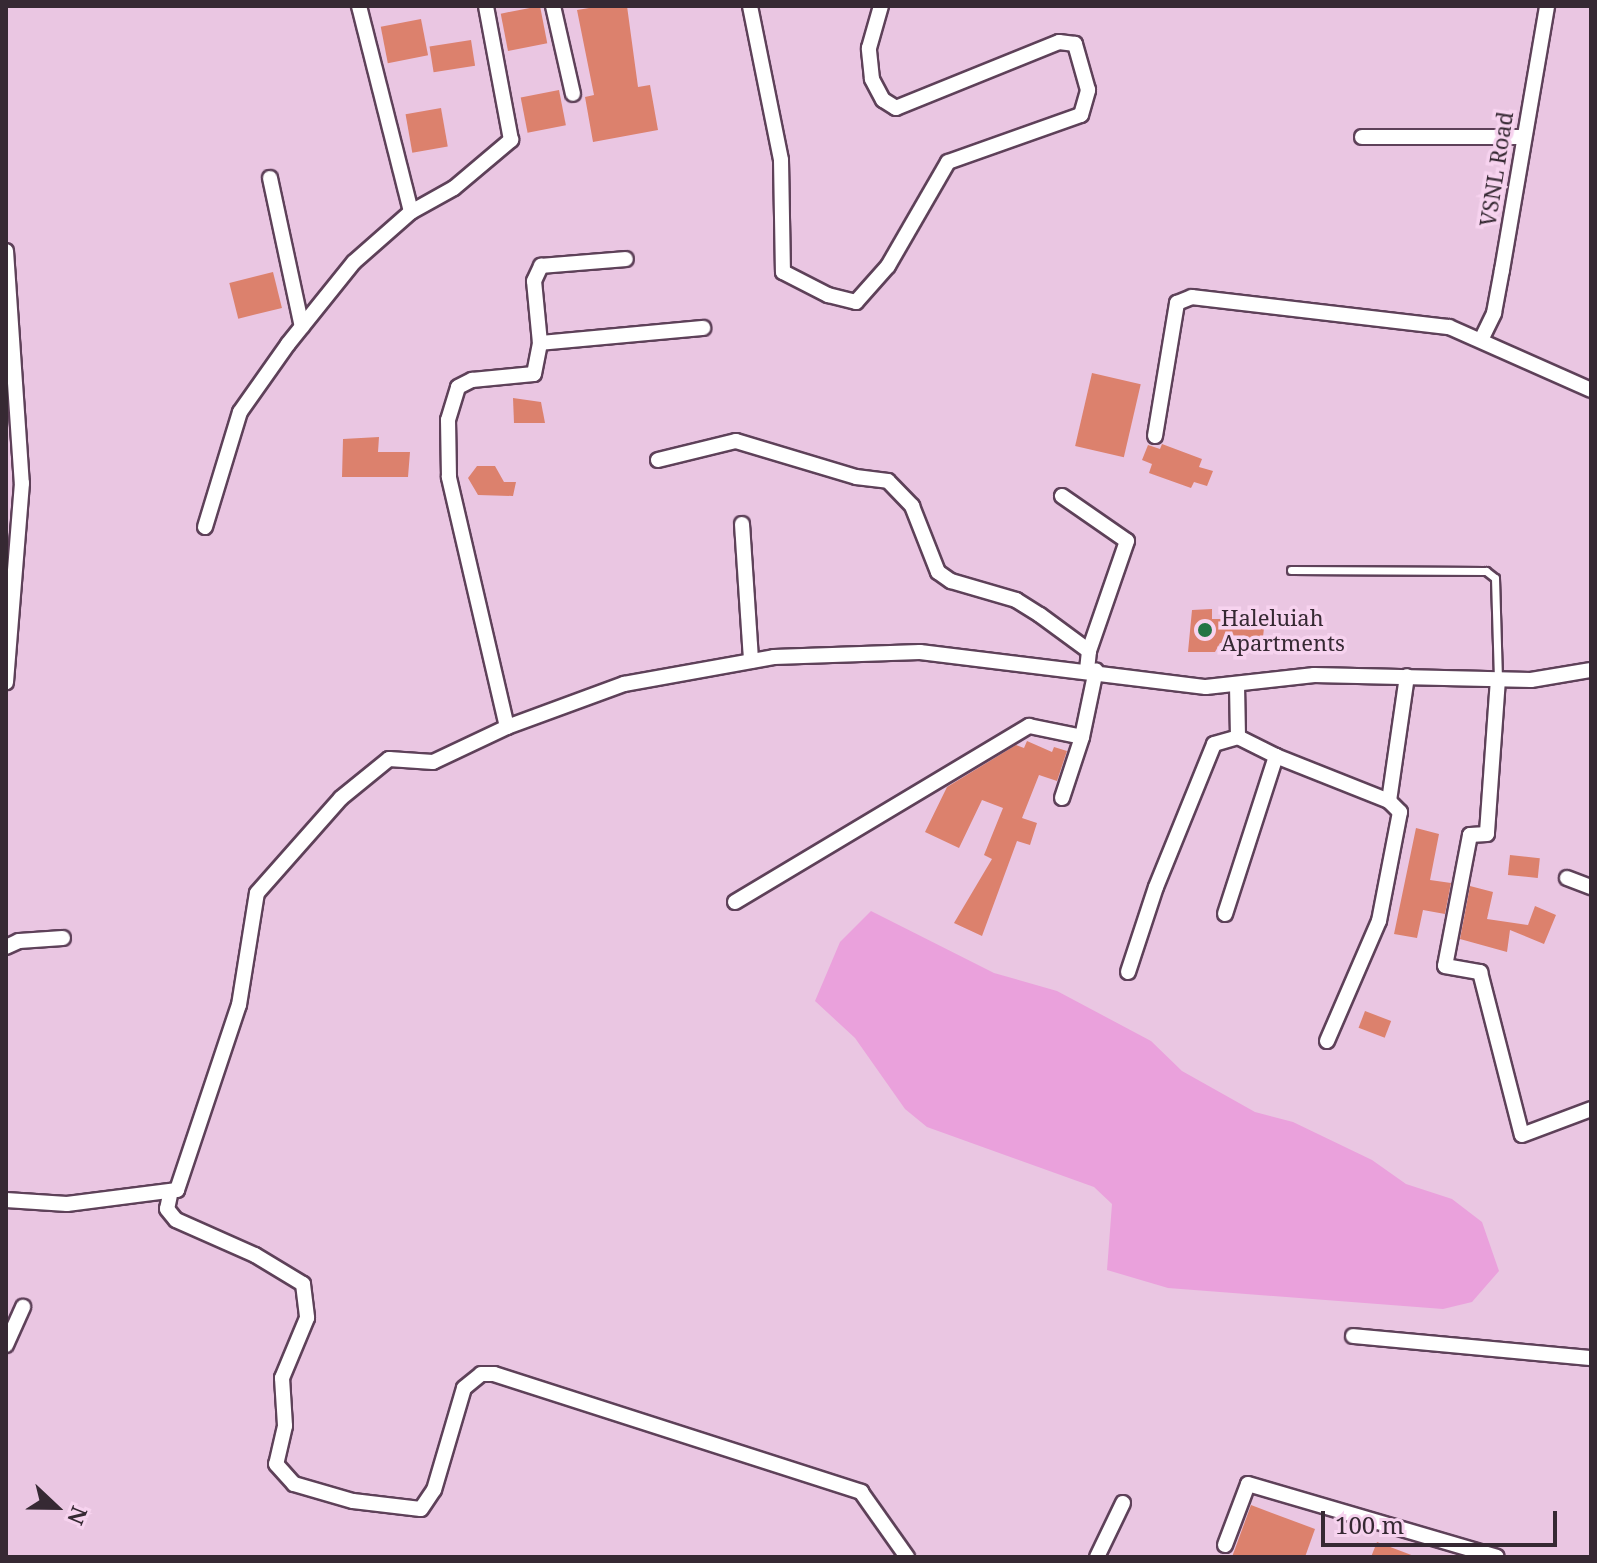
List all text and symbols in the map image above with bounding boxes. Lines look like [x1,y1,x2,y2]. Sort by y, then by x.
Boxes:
street label: VSNL Road [1474,110,1518,228]
place label: Haleluiah Apartments [1221,604,1345,656]
marker: Haleluiah Apartments [1196,621,1214,639]
north arrow [16,1467,96,1547]
scale bar [1325,1495,1561,1545]
text: N [61,1502,95,1530]
text: 100 m [1335,1508,1404,1541]

